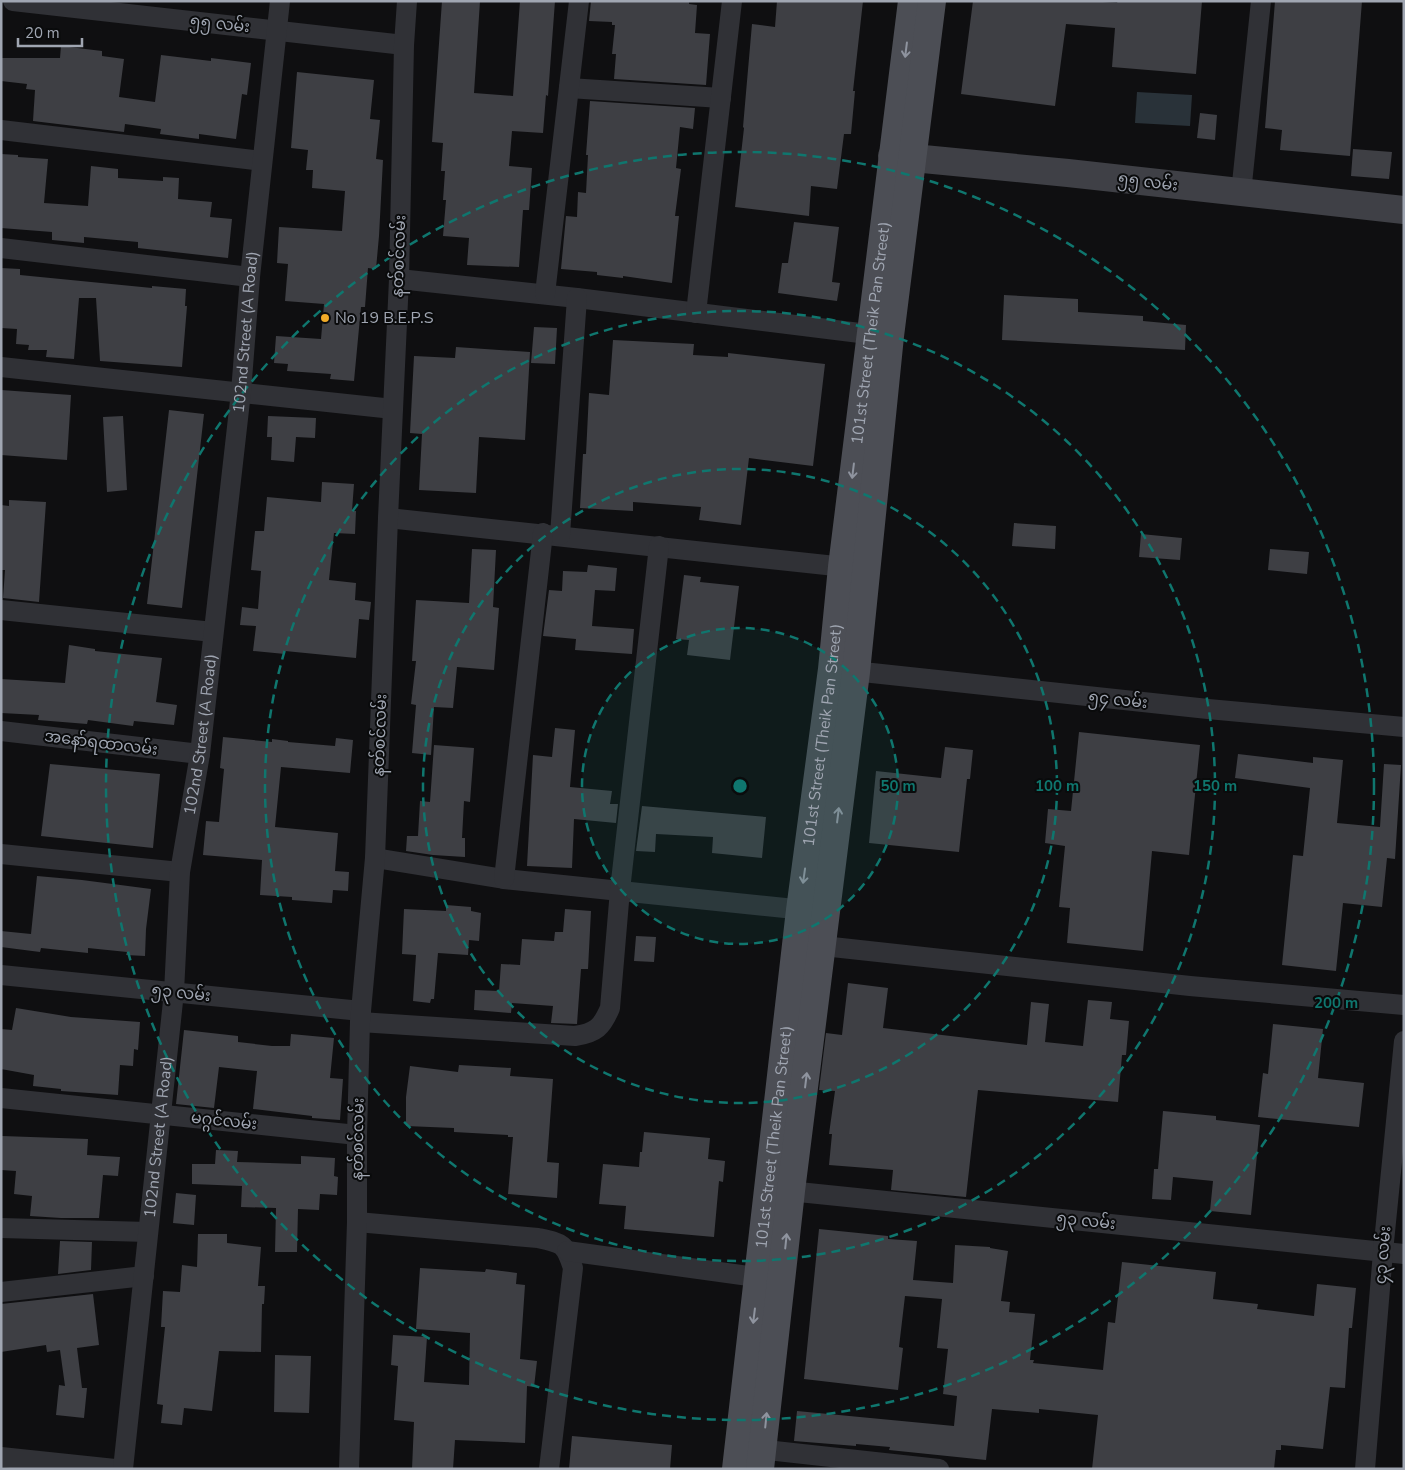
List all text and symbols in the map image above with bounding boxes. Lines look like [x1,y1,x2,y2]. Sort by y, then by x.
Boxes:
street label: ၅၅ လမ်း [189,9,251,40]
scale bar [18,15,81,47]
text: 20 m [25,23,60,43]
one-way arrow [900,41,910,57]
street label: ၅၅ လမ်း [1117,166,1179,199]
street label: နတ်စင်လမ်း [386,214,413,298]
street label: 101st Street (Theik Pan Street) [846,220,896,446]
street label: 102nd Street (A Road) [228,250,264,414]
place label: No 19 B.E.P.S [335,307,434,329]
marker: No 19 B.E.P.S [319,312,331,324]
one-way arrow [848,463,858,479]
street label: 101st Street (Theik Pan Street) [798,623,847,848]
street label: 102nd Street (A Road) [179,653,222,817]
street label: ၅၄ လမ်း [1087,685,1149,716]
street label: နတ်စင်လမ်း [367,693,394,777]
street label: အနော်ရထာလမ်း [43,724,159,763]
text: 50 m [880,776,916,796]
text: 100 m [1035,776,1079,796]
text: 150 m [1193,776,1237,796]
centre of rings [731,777,749,795]
one-way arrow [833,807,843,823]
one-way arrow [799,868,809,884]
street label: ၅၃ လမ်း [150,978,212,1009]
text: 200 m [1314,993,1358,1013]
street label: 101st Street (Theik Pan Street) [750,1024,798,1250]
street label: 102nd Street (A Road) [139,1055,178,1219]
one-way arrow [801,1072,811,1088]
street label: နတ်စင်လမ်း [345,1097,372,1181]
street label: မဂ္ဂင်လမ်း [190,1106,258,1138]
street label: ၅၃ လမ်း [1055,1206,1117,1237]
street label: ၄၃ လမ်း [1369,1225,1398,1285]
one-way arrow [781,1234,791,1250]
one-way arrow [749,1307,759,1323]
one-way arrow [761,1413,771,1429]

